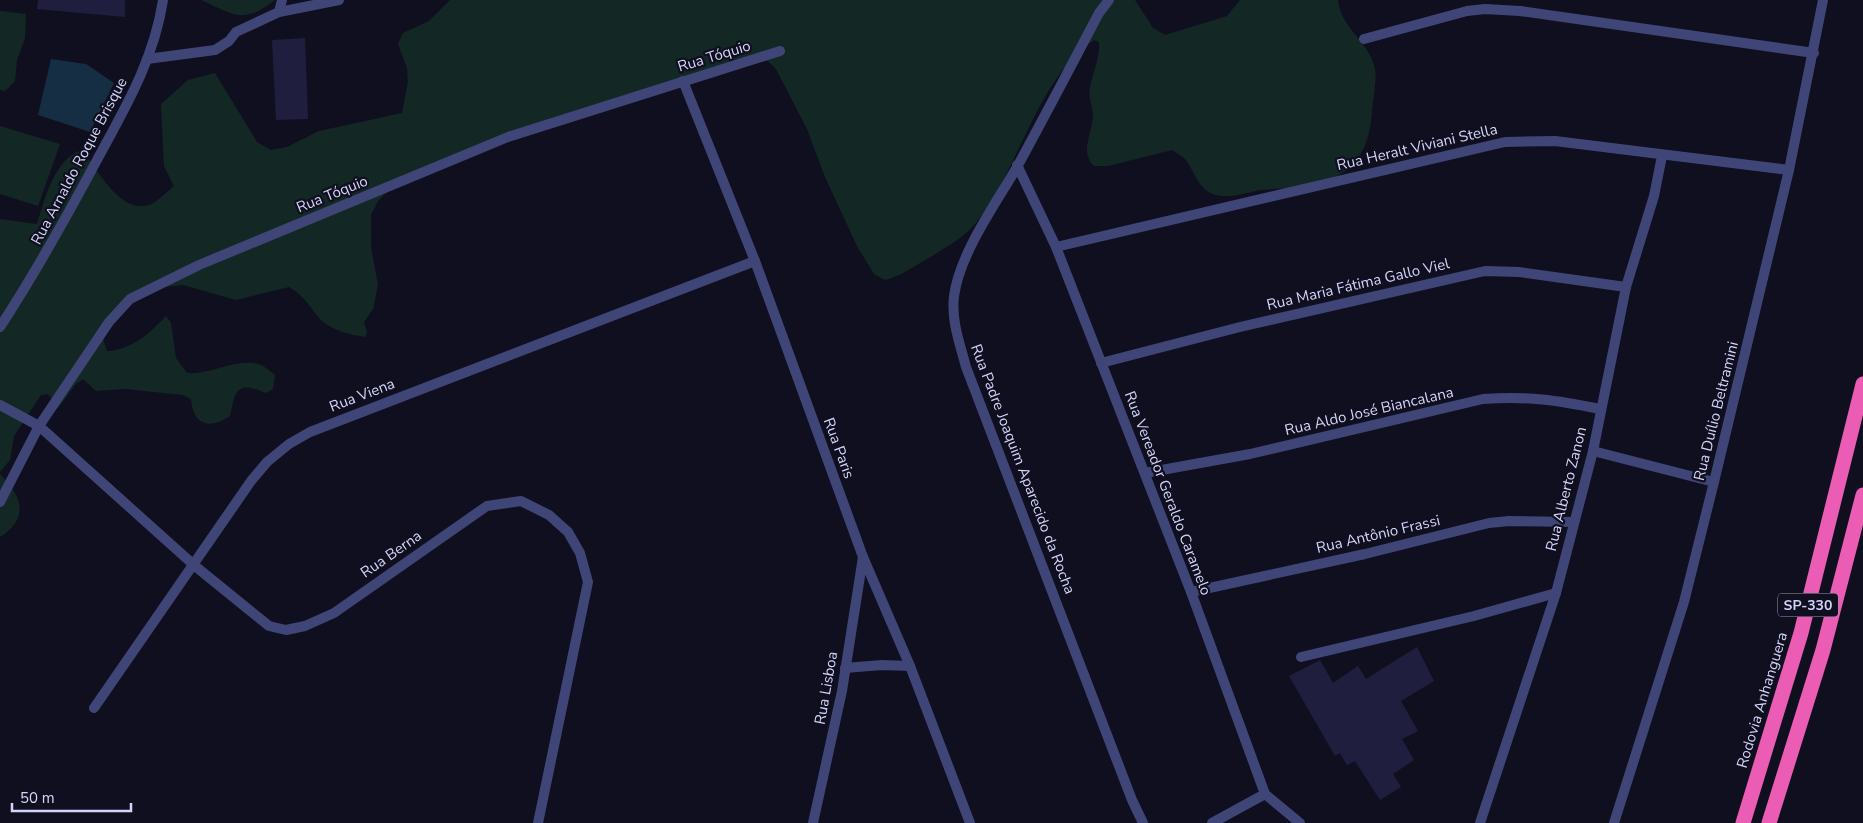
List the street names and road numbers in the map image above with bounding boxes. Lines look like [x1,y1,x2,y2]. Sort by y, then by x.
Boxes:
street label: Rua Tóquio [675,35,753,77]
street label: Rua Arnaldo Roque Brisque [26,74,132,248]
street label: Rua Heralt Viviani Stella [1335,119,1499,175]
street label: Rua Tóquio [293,171,371,217]
street label: Rua Maria Fátima Gallo Viel [1265,253,1452,315]
street label: Rua Duílio Beltramini [1689,339,1743,483]
street label: Rua Padre Joaquim Aparecido da Rocha [966,341,1080,597]
street label: Rua Viena [326,373,398,417]
street label: Rua Aldo José Biancalana [1283,382,1455,440]
street label: Rua Vereador Geraldo Caramelo [1120,388,1216,598]
street label: Rua Paris [819,415,859,481]
street label: Rua Alberto Zanon [1541,425,1591,553]
street label: Rua Antônio Frassi [1314,510,1442,558]
street label: Rua Berna [357,526,425,582]
road number: SP-330 [1778,594,1838,616]
street label: Rodovia Anhanguera [1732,630,1792,770]
street label: Rua Lisboa [810,650,842,726]

